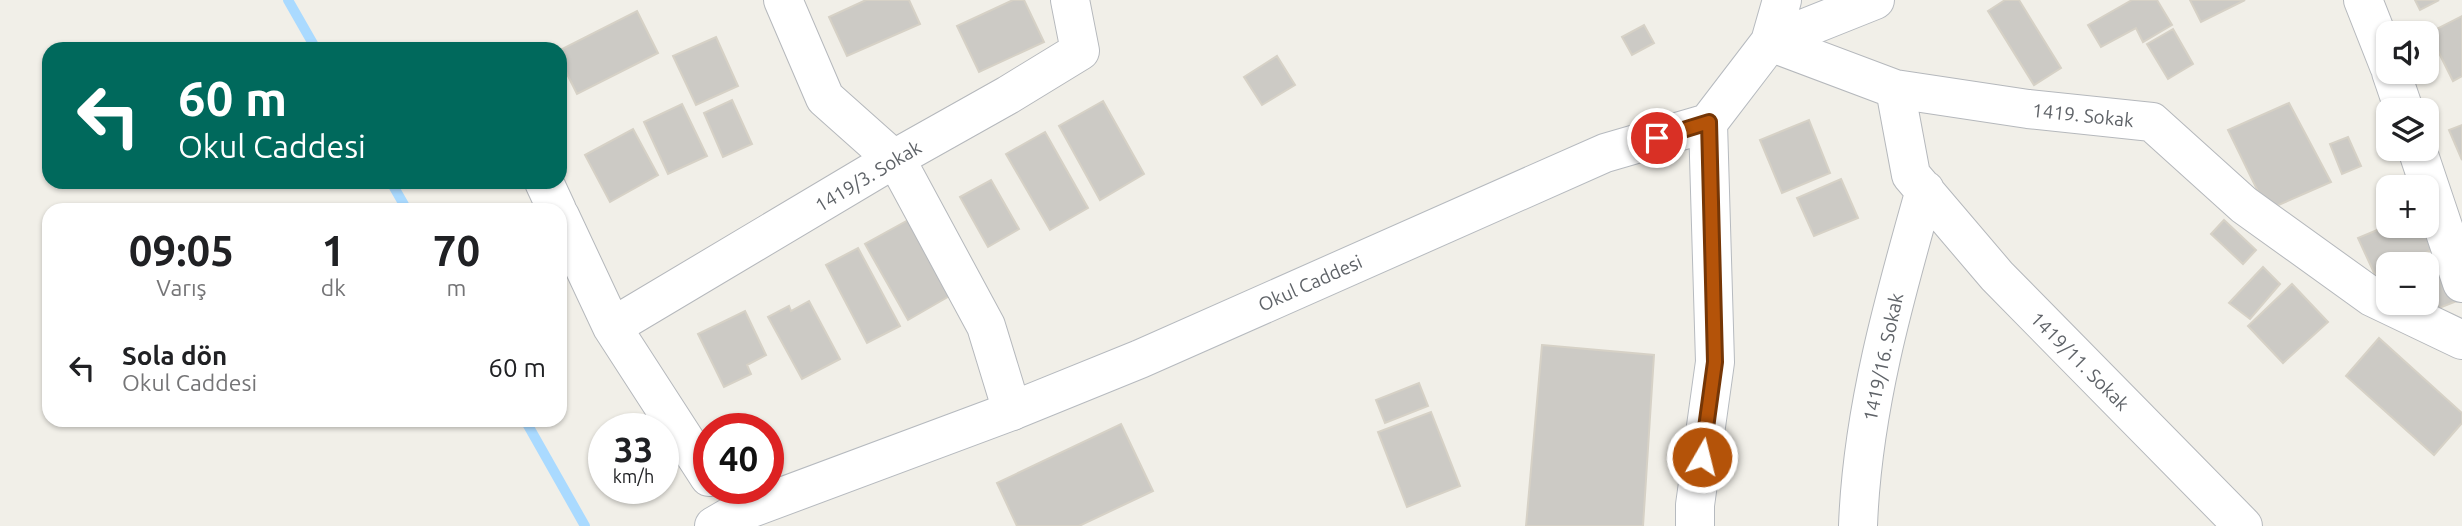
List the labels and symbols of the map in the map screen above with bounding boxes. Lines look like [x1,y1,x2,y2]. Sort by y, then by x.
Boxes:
street label: 1419. Sokak [2031,99,2135,131]
pin [1627,108,1687,168]
street label: 1419/3. Sokak [811,136,925,216]
street label: Okul Caddesi [1255,250,1365,316]
street label: 1419/16. Sokak [1859,291,1907,423]
street label: 1419/11. Sokak [2026,307,2134,415]
speed limit sign: 40 [693,413,784,504]
position arrow [1665,420,1739,494]

